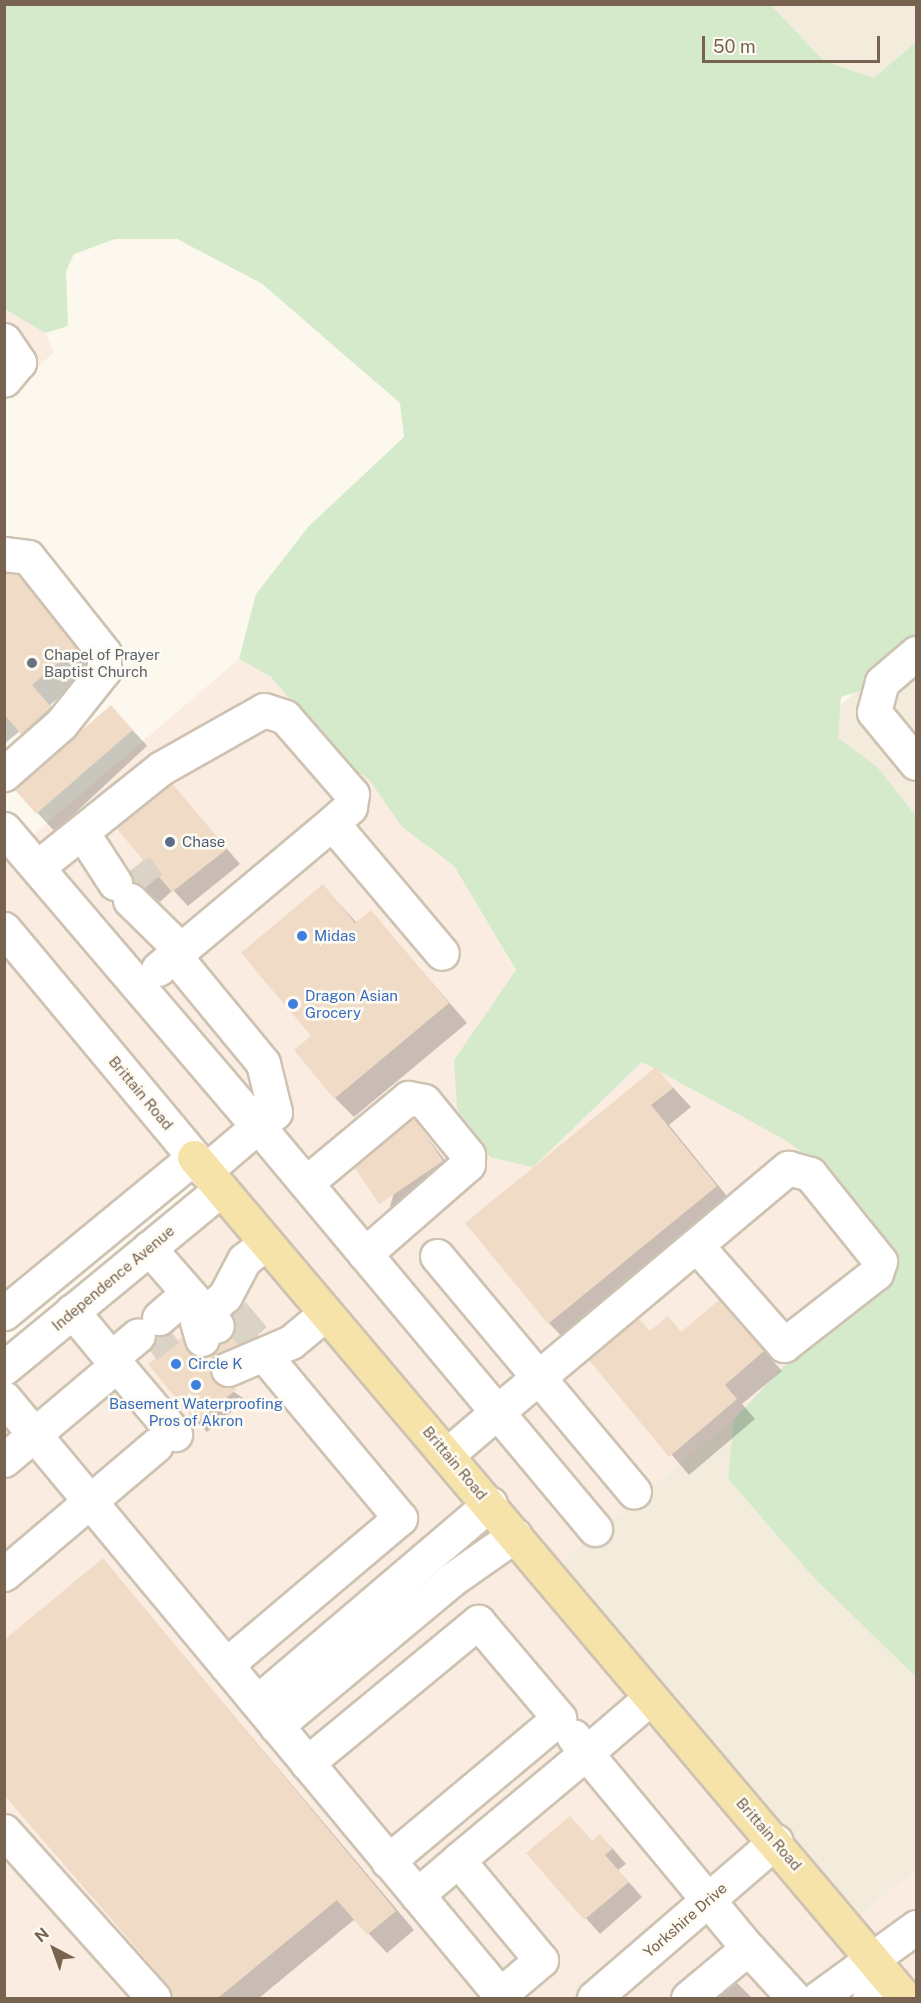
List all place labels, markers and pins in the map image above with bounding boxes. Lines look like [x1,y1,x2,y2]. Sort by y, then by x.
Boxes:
place label: Chapel of Prayer Baptist Church [44,645,160,680]
marker: Chapel of Prayer Baptist Church [25,656,39,670]
place label: Chase [182,833,225,851]
marker: Chase [163,835,177,849]
place label: Midas [314,927,356,945]
marker: Midas [295,929,309,943]
place label: Dragon Asian Grocery [305,986,398,1021]
marker: Dragon Asian Grocery [286,997,300,1011]
place label: Circle K [188,1355,242,1373]
marker: Circle K [169,1357,183,1371]
marker: Basement Waterproofing Pros of Akron [189,1378,203,1392]
place label: Basement Waterproofing Pros of Akron [109,1394,283,1429]

